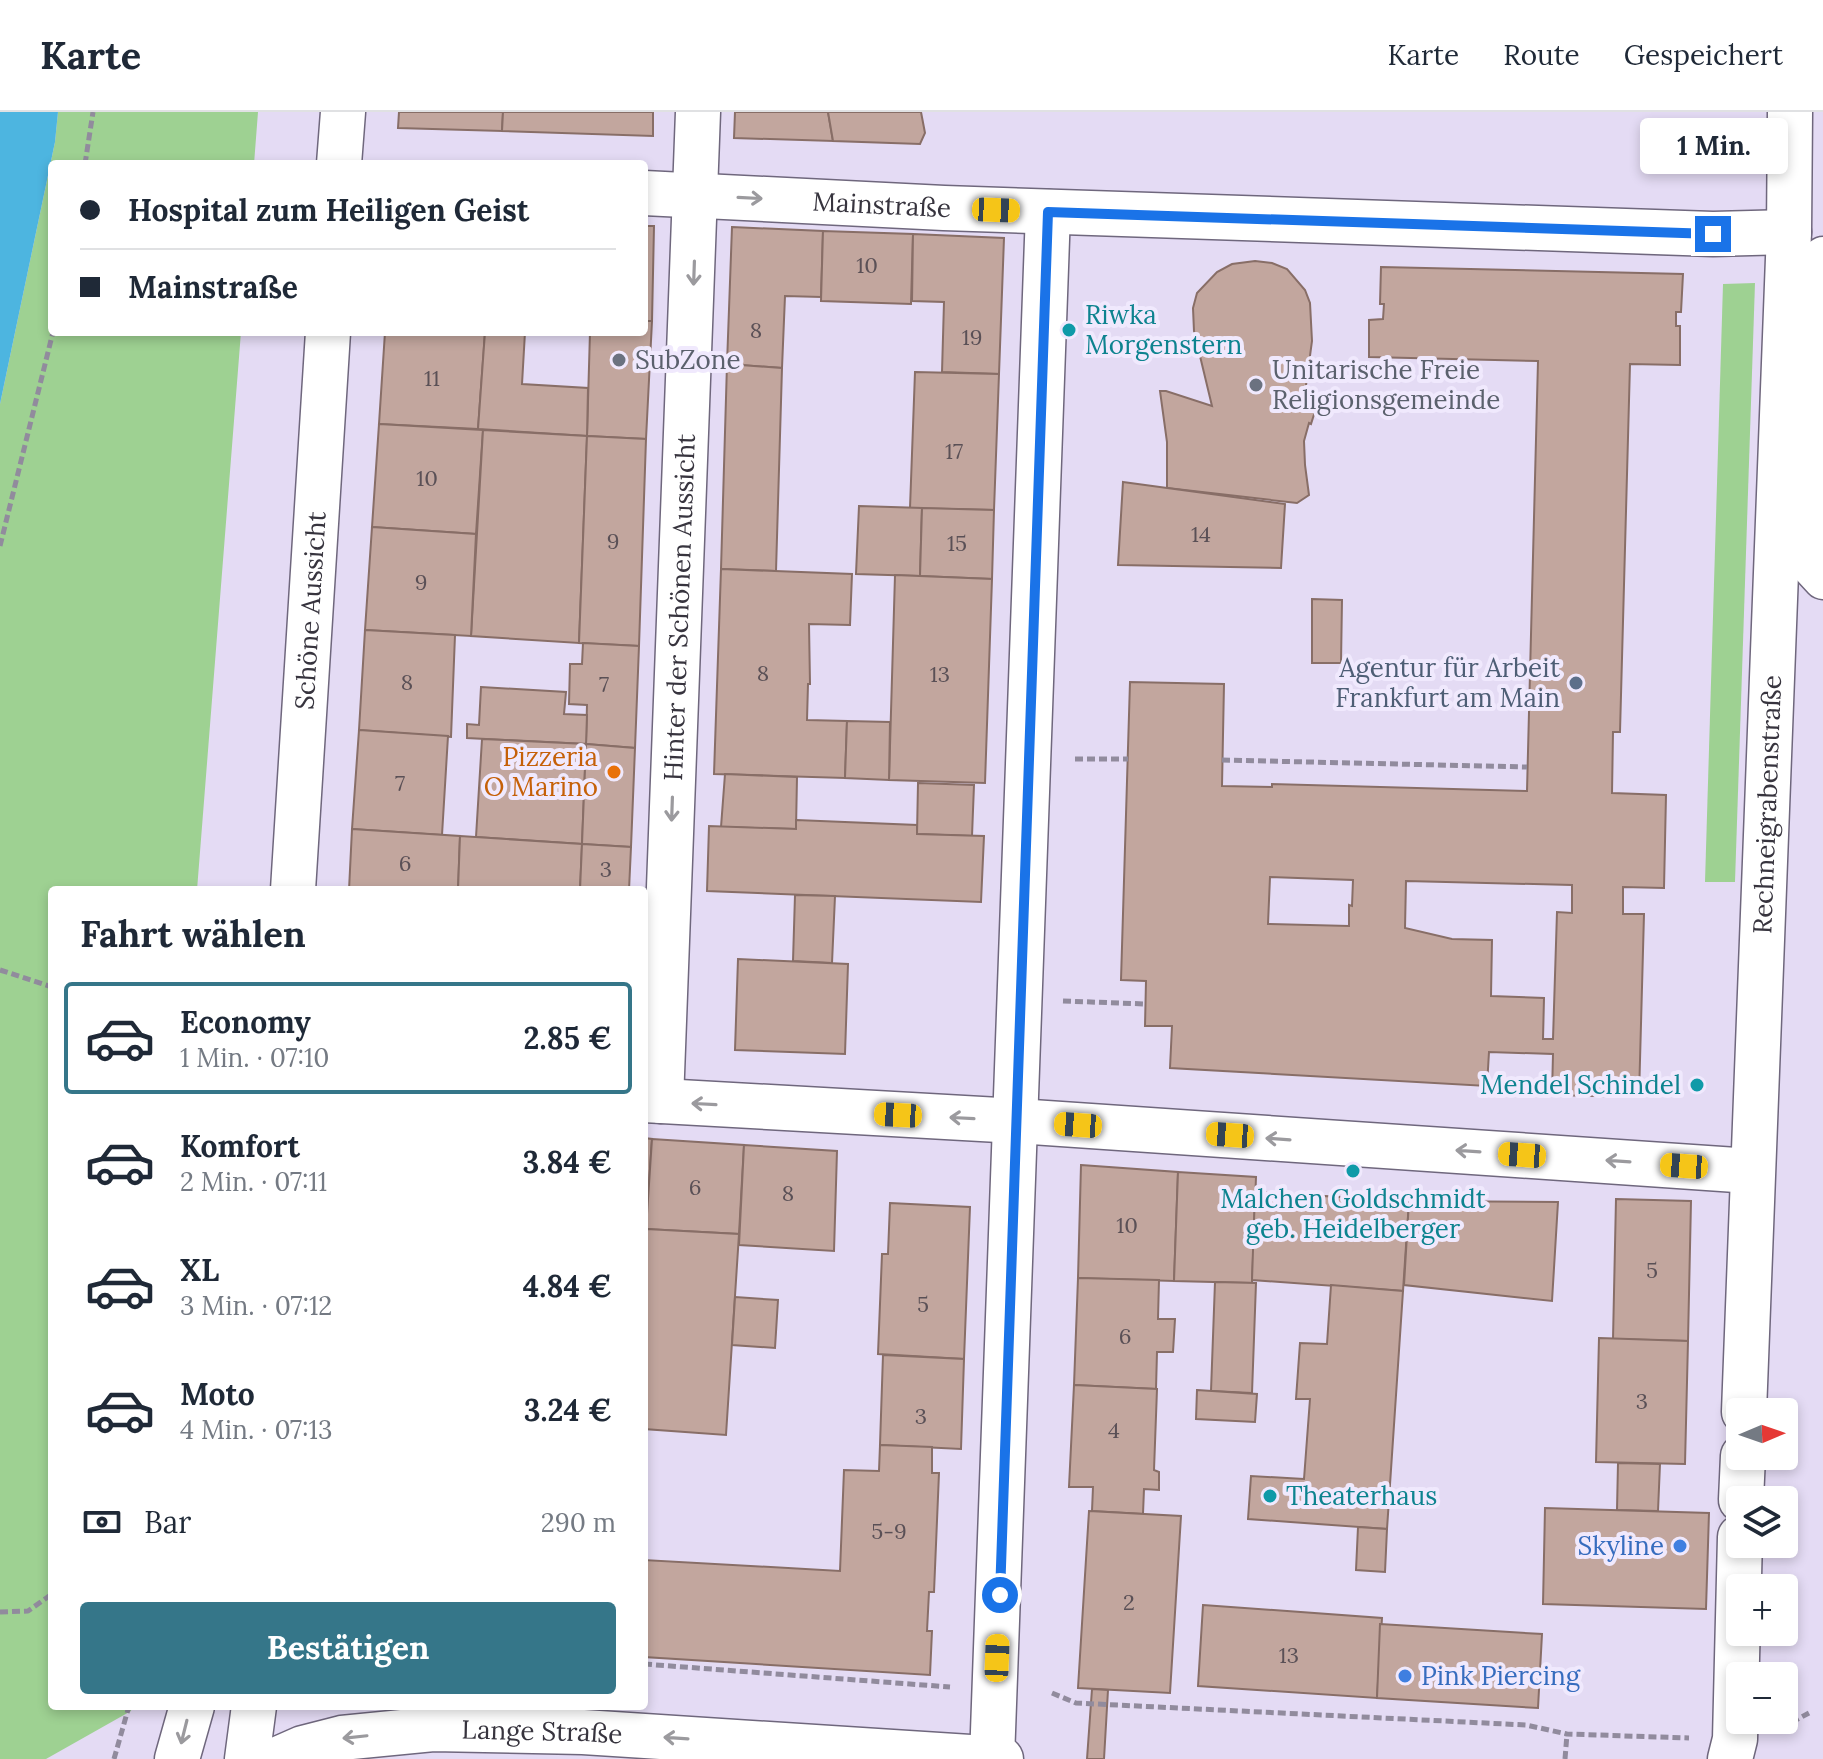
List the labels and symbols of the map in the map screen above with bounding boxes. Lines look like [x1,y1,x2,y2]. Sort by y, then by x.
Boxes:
callout: 1 Min. [1639,118,1787,174]
street label: Mainstraße [812,184,952,224]
one-way arrow [736,191,763,206]
car [972,197,1020,223]
route end [1695,216,1731,252]
house number: 10 [856,251,878,279]
one-way arrow [686,259,701,286]
place label: Riwka Morgenstern [1085,298,1242,361]
house number: 8 [750,316,762,344]
marker: Riwka Morgenstern [1060,321,1078,339]
house number: 19 [962,323,982,351]
place label: SubZone [635,343,741,376]
marker: SubZone [610,351,628,369]
place label: Unitarische Freie Religionsgemeinde [1272,353,1500,416]
house number: 11 [424,364,440,392]
marker: Unitarische Freie Religionsgemeinde [1247,376,1265,394]
street label: Hinter der Schönen Aussicht [656,433,702,782]
house number: 17 [945,437,963,465]
house number: 10 [416,464,438,492]
street label: Schöne Aussicht [287,510,333,711]
house number: 14 [1191,520,1211,548]
house number: 9 [607,527,619,555]
house number: 15 [947,529,967,557]
house number: 9 [415,568,427,596]
place label: Agentur für Arbeit Frankfurt am Main [1335,651,1560,714]
house number: 8 [757,659,769,687]
house number: 13 [930,660,950,688]
house number: 8 [401,668,413,696]
house number: 7 [599,670,609,698]
marker: Agentur für Arbeit Frankfurt am Main [1567,674,1585,692]
street label: Rechneigrabenstraße [1745,674,1788,935]
place label: Pizzeria O Marino [484,740,598,803]
marker: Pizzeria O Marino [605,763,623,781]
house number: 7 [395,769,405,797]
one-way arrow [665,795,680,822]
house number: 6 [399,849,411,877]
house number: 3 [600,855,612,883]
place label: Mendel Schindel [1480,1068,1681,1101]
marker: Mendel Schindel [1688,1076,1706,1094]
one-way arrow [691,1096,718,1111]
car [873,1102,923,1128]
one-way arrow [950,1110,976,1125]
car [1053,1111,1103,1139]
car [1205,1121,1255,1149]
one-way arrow [1265,1131,1292,1146]
car [1497,1141,1547,1169]
one-way arrow [1455,1143,1482,1158]
car [1659,1152,1709,1180]
one-way arrow [1605,1154,1632,1169]
marker: Malchen Goldschmidt geb. Heidelberger [1344,1162,1362,1180]
house number: 6 [689,1173,701,1201]
house number: 8 [782,1179,794,1207]
place label: Malchen Goldschmidt geb. Heidelberger [1220,1182,1486,1245]
house number: 10 [1116,1211,1138,1239]
house number: 5 [1646,1256,1658,1284]
house number: 5 [917,1290,929,1318]
house number: 6 [1119,1322,1131,1350]
house number: 3 [1636,1387,1648,1415]
north arrow [1726,1398,1798,1470]
house number: 3 [915,1402,927,1430]
house number: 4 [1108,1416,1120,1444]
place label: Theaterhaus [1286,1479,1437,1512]
marker: Theaterhaus [1261,1487,1279,1505]
house number: 5-9 [871,1517,907,1545]
place label: Skyline [1577,1529,1664,1562]
marker: Skyline [1671,1537,1689,1555]
route start [982,1577,1018,1613]
house number: 2 [1123,1588,1135,1616]
car [984,1634,1010,1682]
house number: 13 [1279,1641,1299,1669]
place label: Pink Piercing [1421,1659,1581,1692]
marker: Pink Piercing [1396,1667,1414,1685]
street label: Lange Straße [461,1713,623,1751]
one-way arrow [176,1719,191,1745]
one-way arrow [342,1729,369,1744]
one-way arrow [663,1730,690,1745]

